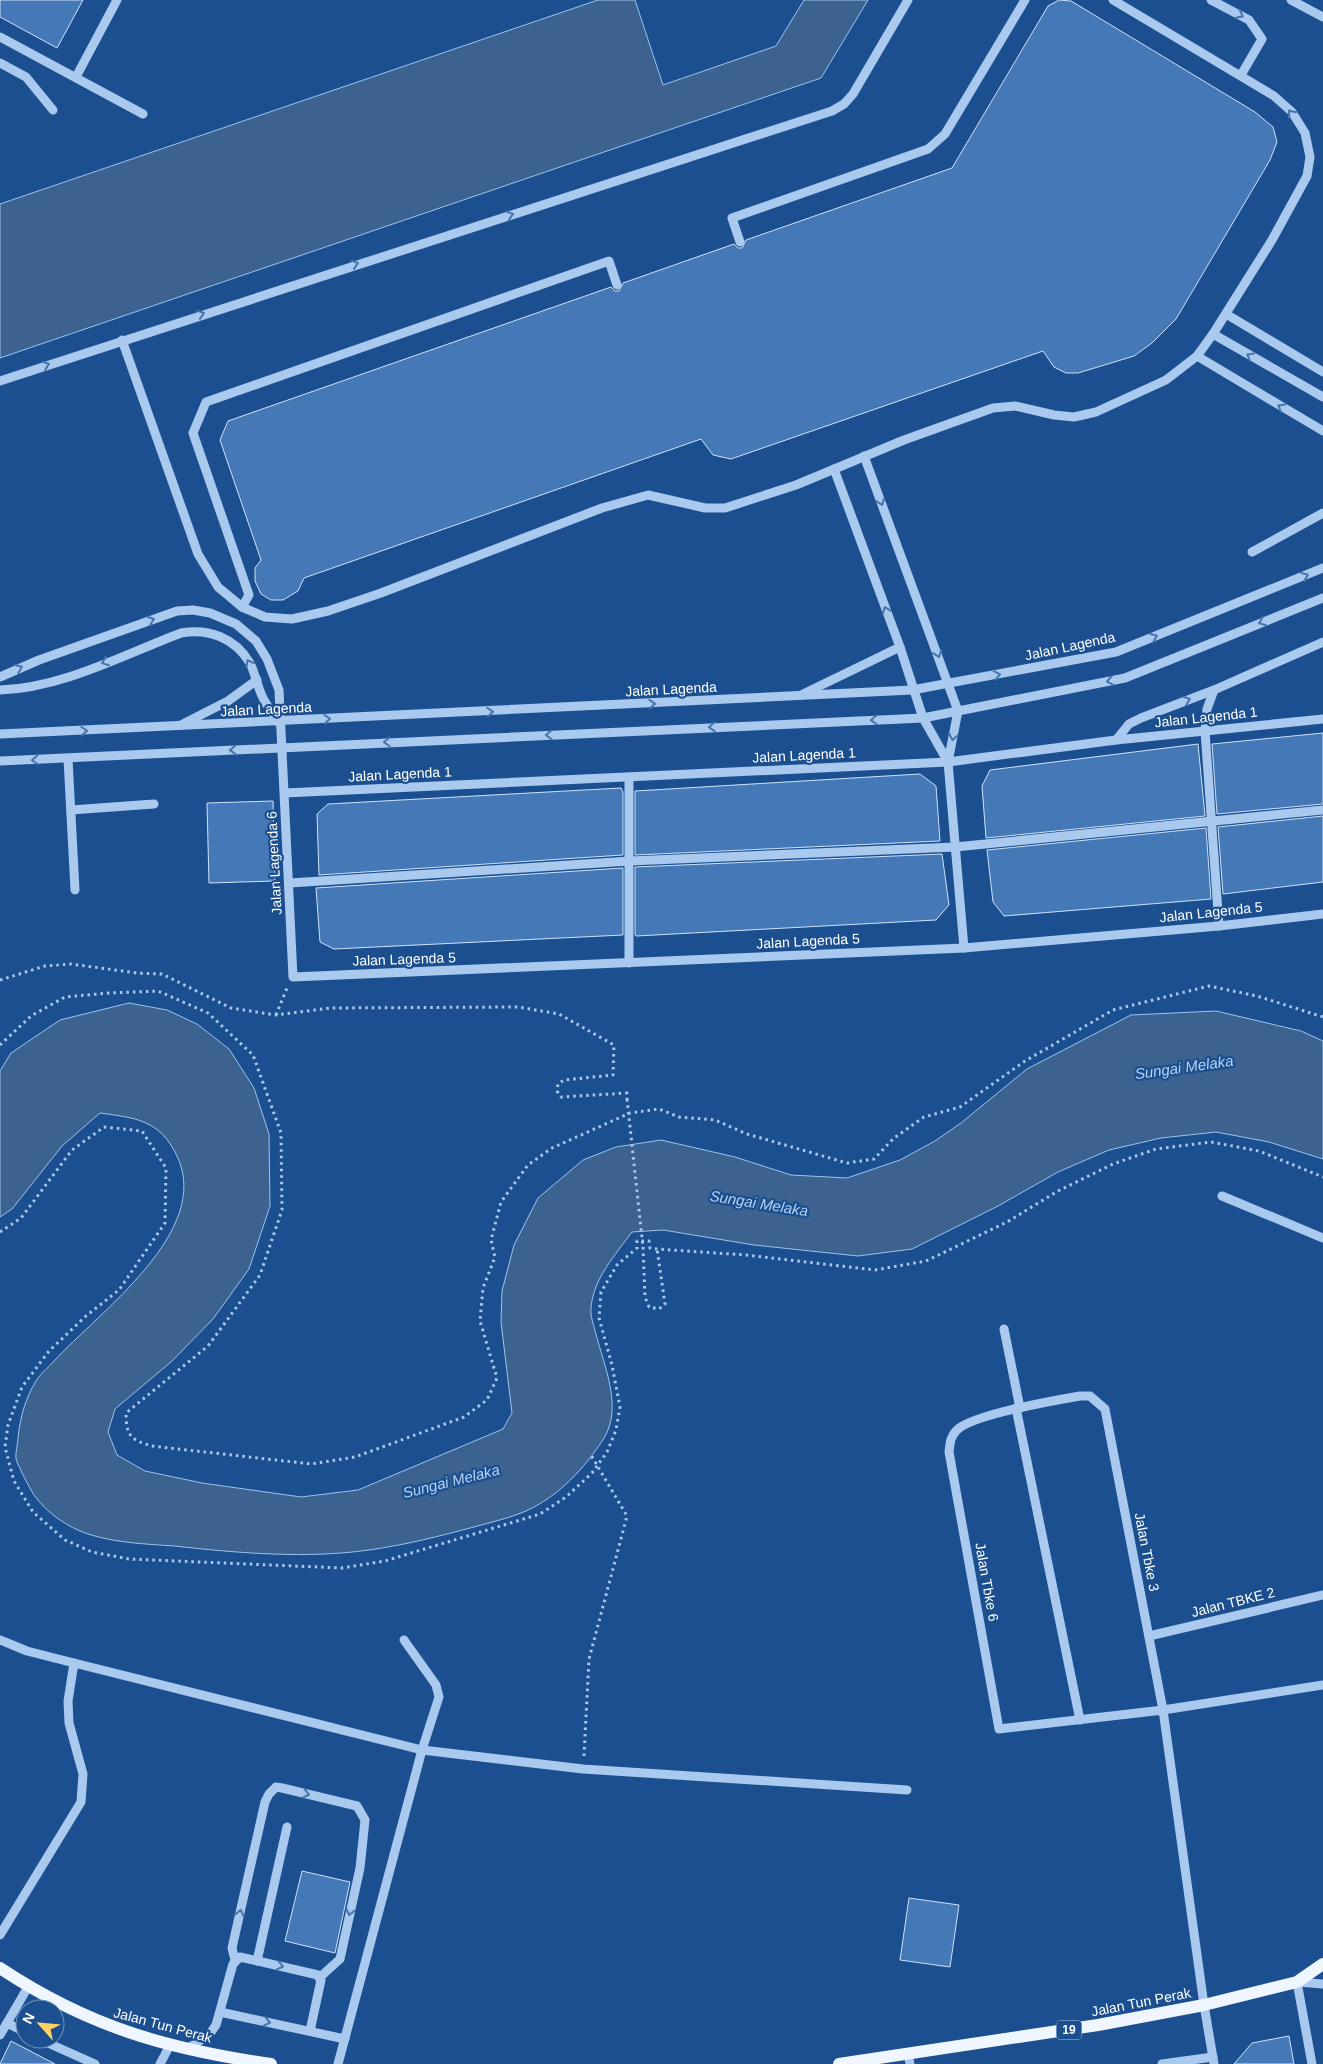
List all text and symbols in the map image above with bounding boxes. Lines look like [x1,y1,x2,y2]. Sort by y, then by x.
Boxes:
one-way arrow [1235,9,1244,19]
one-way arrow [1289,110,1297,119]
one-way arrow [505,210,514,220]
one-way arrow [351,260,359,270]
one-way arrow [196,310,204,320]
one-way arrow [1247,352,1256,362]
one-way arrow [41,361,50,371]
one-way arrow [1278,403,1287,413]
one-way arrow [875,497,885,506]
one-way arrow [1300,571,1309,582]
one-way arrow [882,607,892,615]
one-way arrow [146,616,155,626]
one-way arrow [1258,617,1266,627]
street label: Jalan Lagenda [1023,629,1117,663]
one-way arrow [1149,632,1158,643]
one-way arrow [932,650,942,658]
one-way arrow [101,656,110,667]
one-way arrow [245,660,255,669]
one-way arrow [15,664,23,674]
one-way arrow [992,671,1001,681]
one-way arrow [1106,675,1115,685]
street label: Jalan Lagenda [625,679,717,699]
one-way arrow [1182,696,1191,706]
one-way arrow [648,698,656,709]
street label: Jalan Lagenda [220,699,312,719]
street label: Jalan Lagenda 1 [1154,704,1259,730]
one-way arrow [486,706,494,717]
one-way arrow [324,714,332,725]
one-way arrow [870,714,878,725]
one-way arrow [707,722,715,733]
one-way arrow [80,726,88,736]
one-way arrow [545,730,552,740]
one-way arrow [948,732,959,741]
one-way arrow [383,737,391,748]
one-way arrow [228,744,236,755]
street label: Jalan Lagenda 1 [752,744,856,766]
one-way arrow [31,755,39,766]
street label: Jalan Lagenda 1 [348,763,452,785]
street label: Jalan Lagenda 6 [263,811,285,915]
street label: Jalan Lagenda 5 [1159,899,1264,925]
street label: Jalan Lagenda 5 [756,930,860,952]
street label: Jalan Lagenda 5 [352,949,456,969]
water label: Sungai Melaka [1134,1052,1234,1082]
water label: Sungai Melaka [709,1187,809,1219]
water label: Sungai Melaka [401,1461,501,1501]
street label: Jalan Tbke 3 [1132,1511,1163,1593]
street label: Jalan Tbke 6 [972,1541,1002,1623]
street label: Jalan TBKE 2 [1190,1584,1277,1620]
one-way arrow [301,1788,309,1798]
one-way arrow [234,1908,245,1917]
one-way arrow [345,1908,356,1917]
one-way arrow [276,1960,285,1971]
street label: Jalan Tun Perak [1090,1984,1193,2020]
north arrow [15,1999,65,2049]
street label: Jalan Tun Perak [112,2004,215,2046]
text: N [19,2010,38,2026]
one-way arrow [263,2016,272,2027]
road number: 19 [1056,2020,1082,2040]

